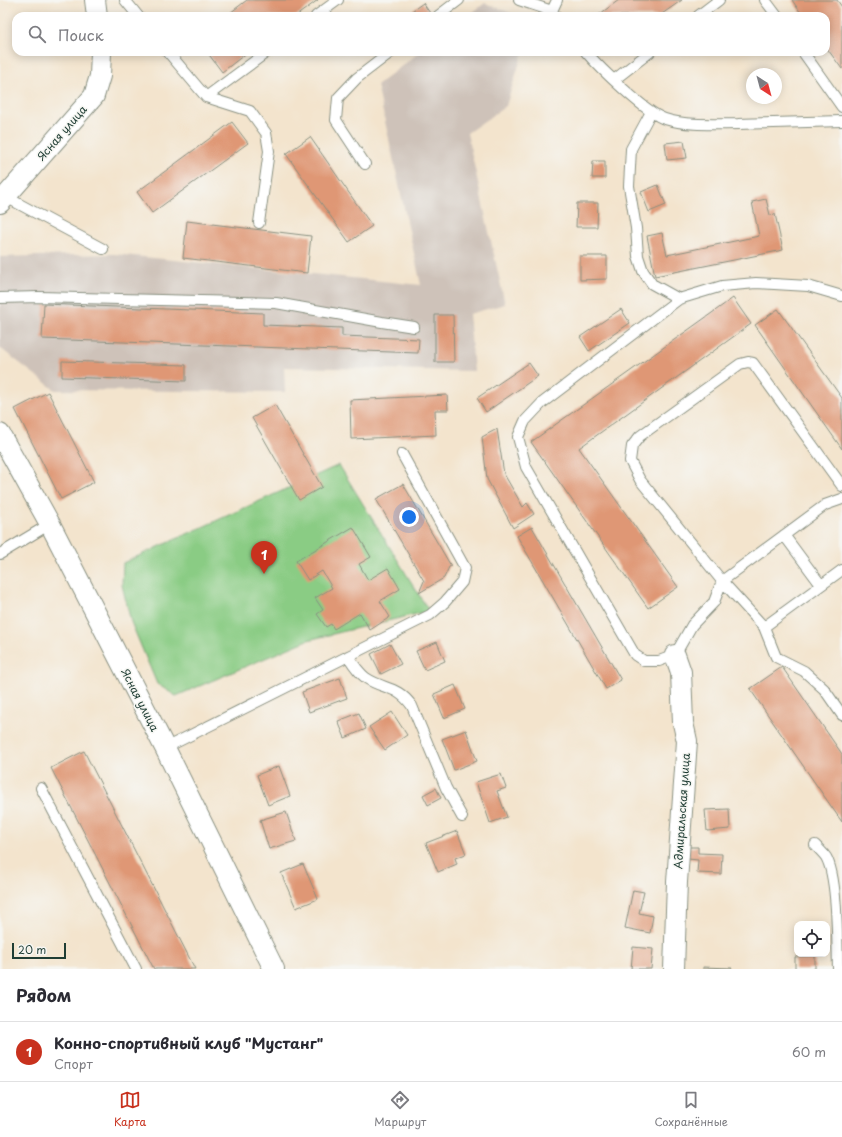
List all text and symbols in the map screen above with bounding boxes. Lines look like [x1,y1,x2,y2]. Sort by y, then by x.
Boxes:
search box [12,12,830,56]
icon: search [26,23,48,45]
text: Поиск [58,23,104,46]
north arrow [746,68,782,104]
street label: Ясная улица [33,101,91,164]
your location [399,507,419,527]
pin: 1 [251,541,277,574]
street label: Ясная улица [117,665,164,734]
street label: Адмиральская улица [669,752,694,870]
map controls [794,921,830,957]
button: locate [794,921,830,957]
scale bar [12,941,66,960]
text: 20 m [18,941,46,958]
text: Рядом [16,982,71,1008]
text: Конно-спортивный клуб "Мустанг" [54,1031,323,1054]
text: 1 [26,1042,32,1061]
text: 60 m [792,1042,826,1061]
text: Спорт [54,1054,93,1073]
tab: Карта [114,1089,146,1130]
tab: Маршрут [374,1089,426,1130]
tab: Сохранённые [654,1089,728,1130]

